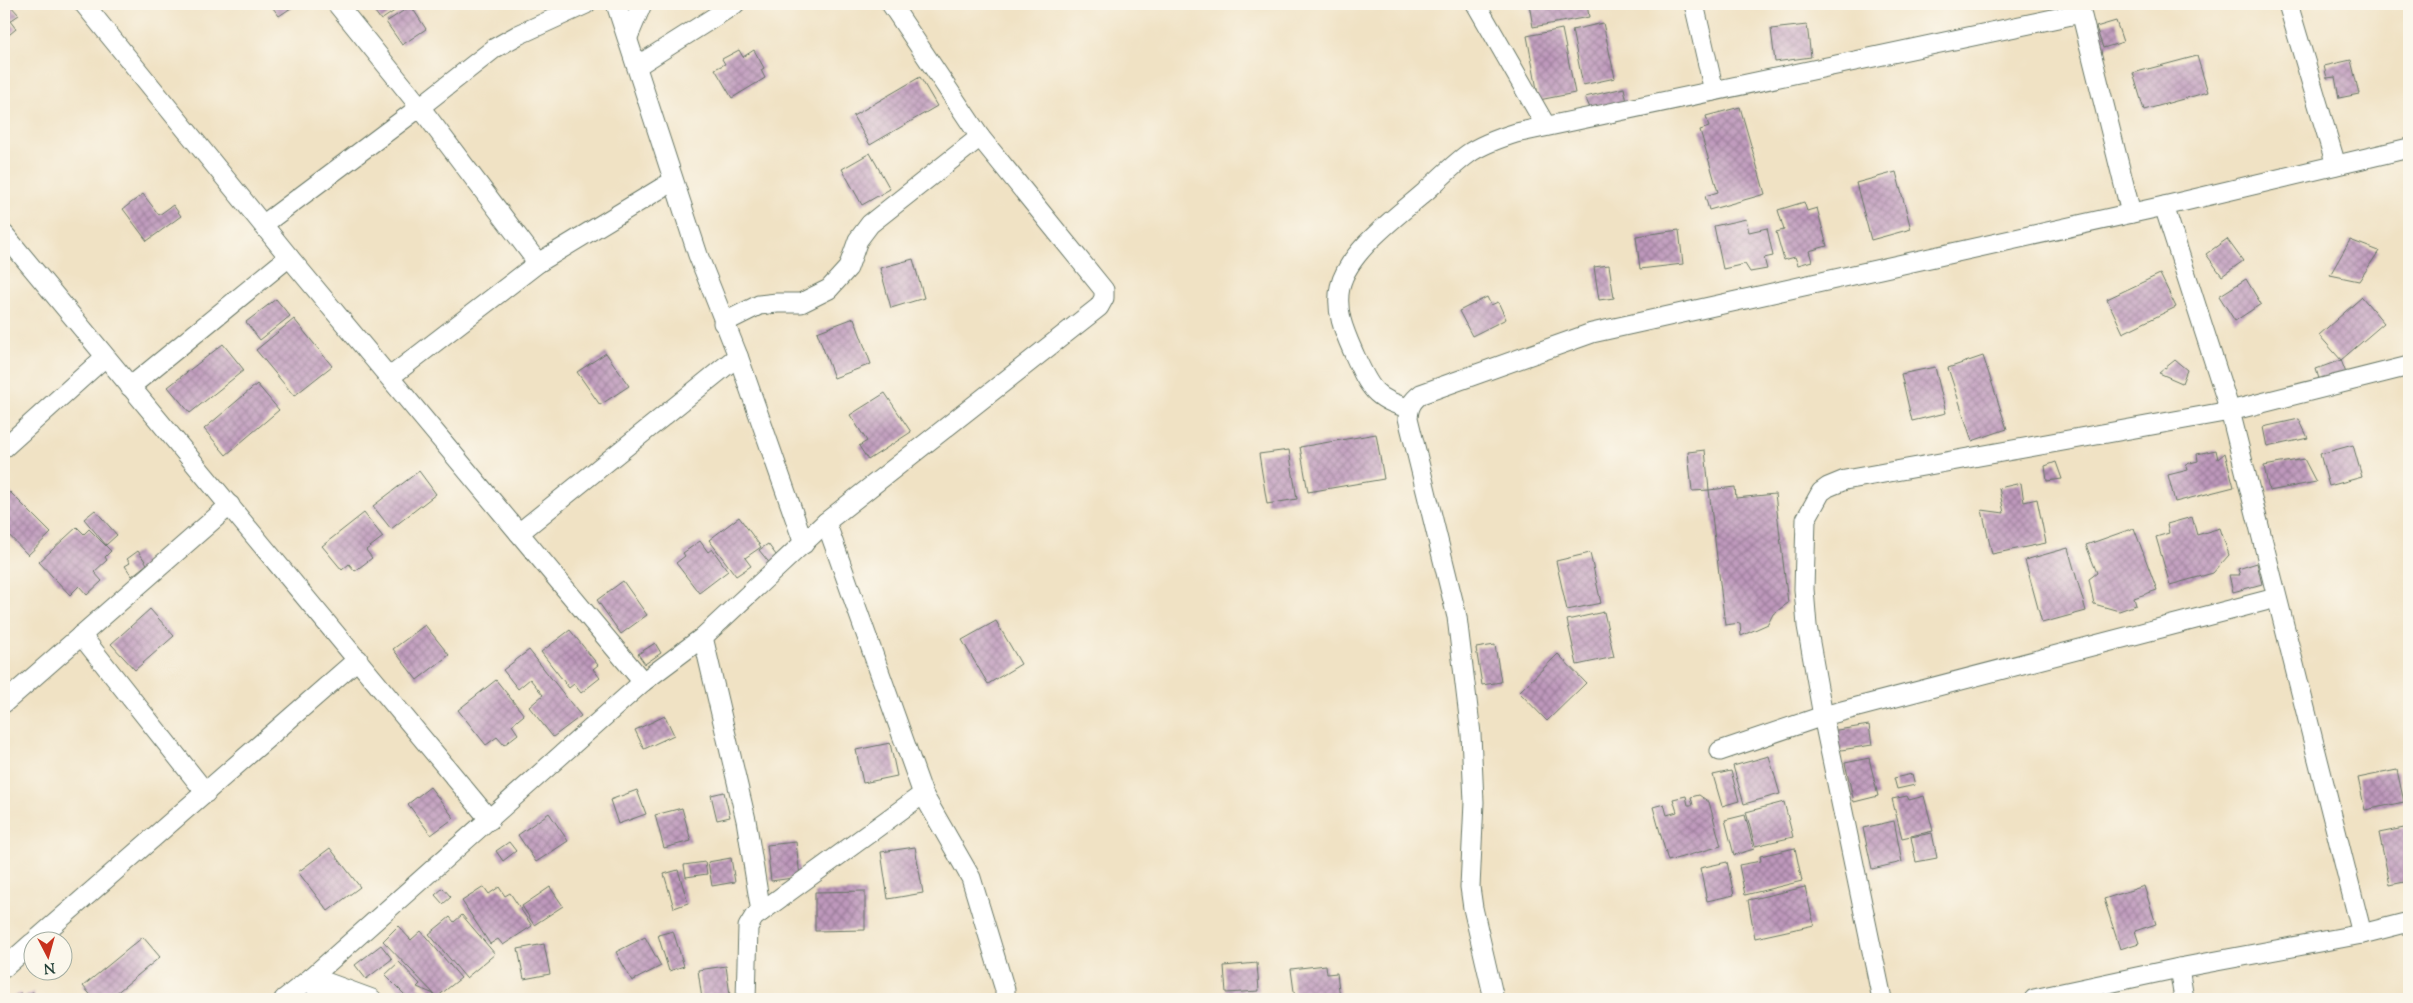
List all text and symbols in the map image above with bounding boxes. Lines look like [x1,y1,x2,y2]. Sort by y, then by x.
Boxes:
north arrow [22,930,72,980]
text: N [43,956,56,977]

